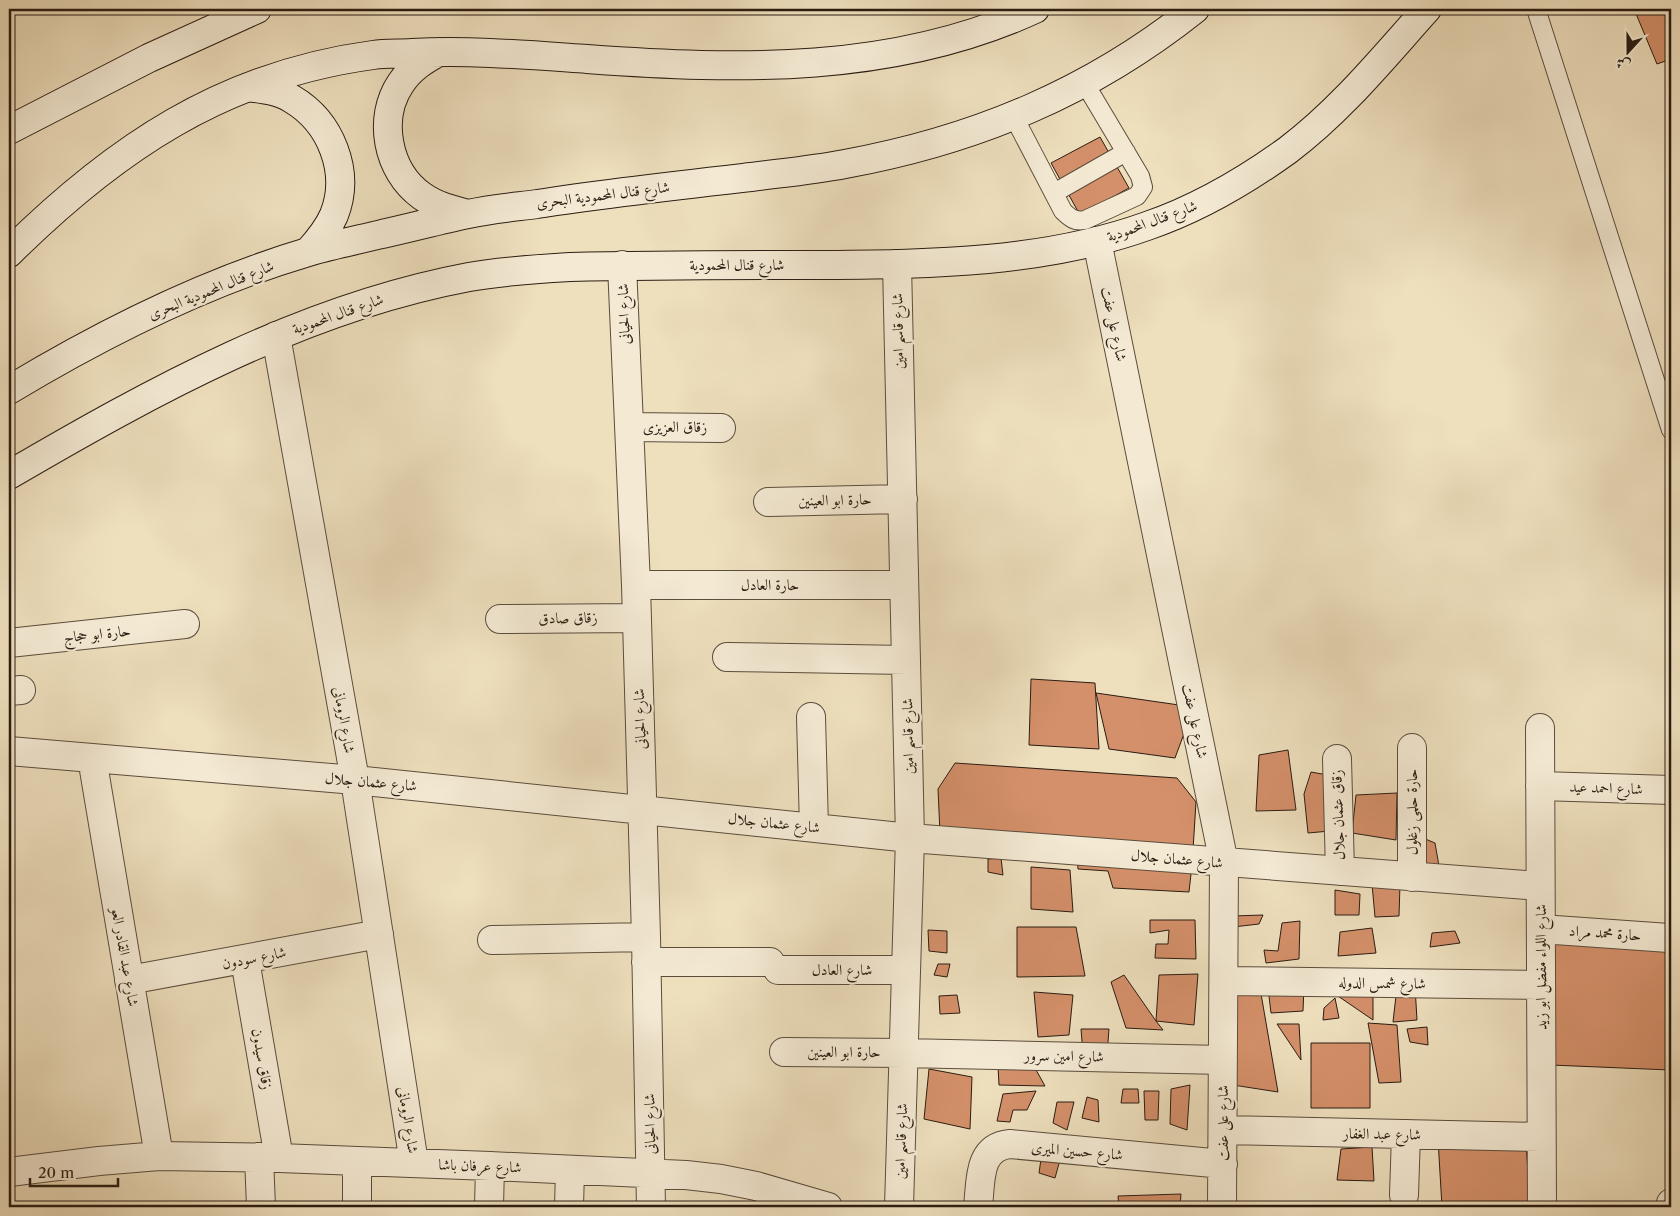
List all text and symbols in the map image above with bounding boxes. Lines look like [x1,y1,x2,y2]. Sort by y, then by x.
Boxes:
north arrow [1602,28,1652,78]
text: ش [1614,53,1633,75]
street label: شارع قنال المحمودية البحرى [535,177,671,216]
street label: شارع قنال المحمودية [1104,195,1201,249]
street label: شارع قنال المحمودية [690,255,784,278]
street label: شارع قنال المحمودية البحرى [145,256,278,327]
street label: شارع الحيانى [613,283,638,345]
street label: شارع على عفت [1093,285,1132,364]
street label: شارع قنال المحمودية [290,289,387,342]
street label: شارع قاسم امين [887,293,914,369]
street label: زقاق العزيزى [643,417,707,437]
street label: حارة ابو العينين [798,489,872,510]
street label: حارة العادل [741,575,799,594]
street label: زقاق صادق [538,607,598,628]
street label: حارة ابو حجاج [62,621,132,650]
street label: شارع على عفت [1174,682,1213,761]
street label: شارع الرومانى [325,685,360,755]
street label: شارع الحيانى [629,688,654,750]
street label: شارع قاسم امين [897,698,924,774]
street label: شارع عثمان جلال [324,768,418,799]
street label: زقاق عثمان جلال [1326,769,1349,861]
street label: حارة حلمى زغلول [1402,769,1423,855]
street label: شارع احمد عيد [1569,777,1643,802]
street label: شارع عثمان جلال [727,808,821,841]
street label: شارع عثمان جلال [1130,845,1224,876]
street label: شارع عبد القادر العو [103,904,144,1009]
street label: شارع اللواء مفضل ابو زيد [1531,904,1554,1030]
street label: حارة محمد مراد [1568,921,1642,946]
street label: شارع سودون [220,942,288,977]
street label: شارع العادل [812,960,872,983]
street label: شارع شمس الدوله [1338,972,1426,997]
street label: زقاق سيدون [248,1027,277,1091]
street label: حارة ابو العينين [807,1042,881,1061]
street label: شارع امين سرور [1022,1045,1104,1070]
street label: شارع الرومانى [390,1085,423,1155]
street label: شارع على عفت [1213,1085,1236,1161]
street label: شارع الحيانى [639,1093,664,1155]
street label: شارع قاسم امين [890,1103,917,1180]
street label: شارع عبد الغفار [1341,1123,1421,1148]
street label: شارع حسين الميرى [1030,1137,1124,1168]
street label: شارع عرفان باشا [438,1155,522,1180]
scale bar [30,1156,118,1188]
text: 20 m [38,1163,74,1182]

